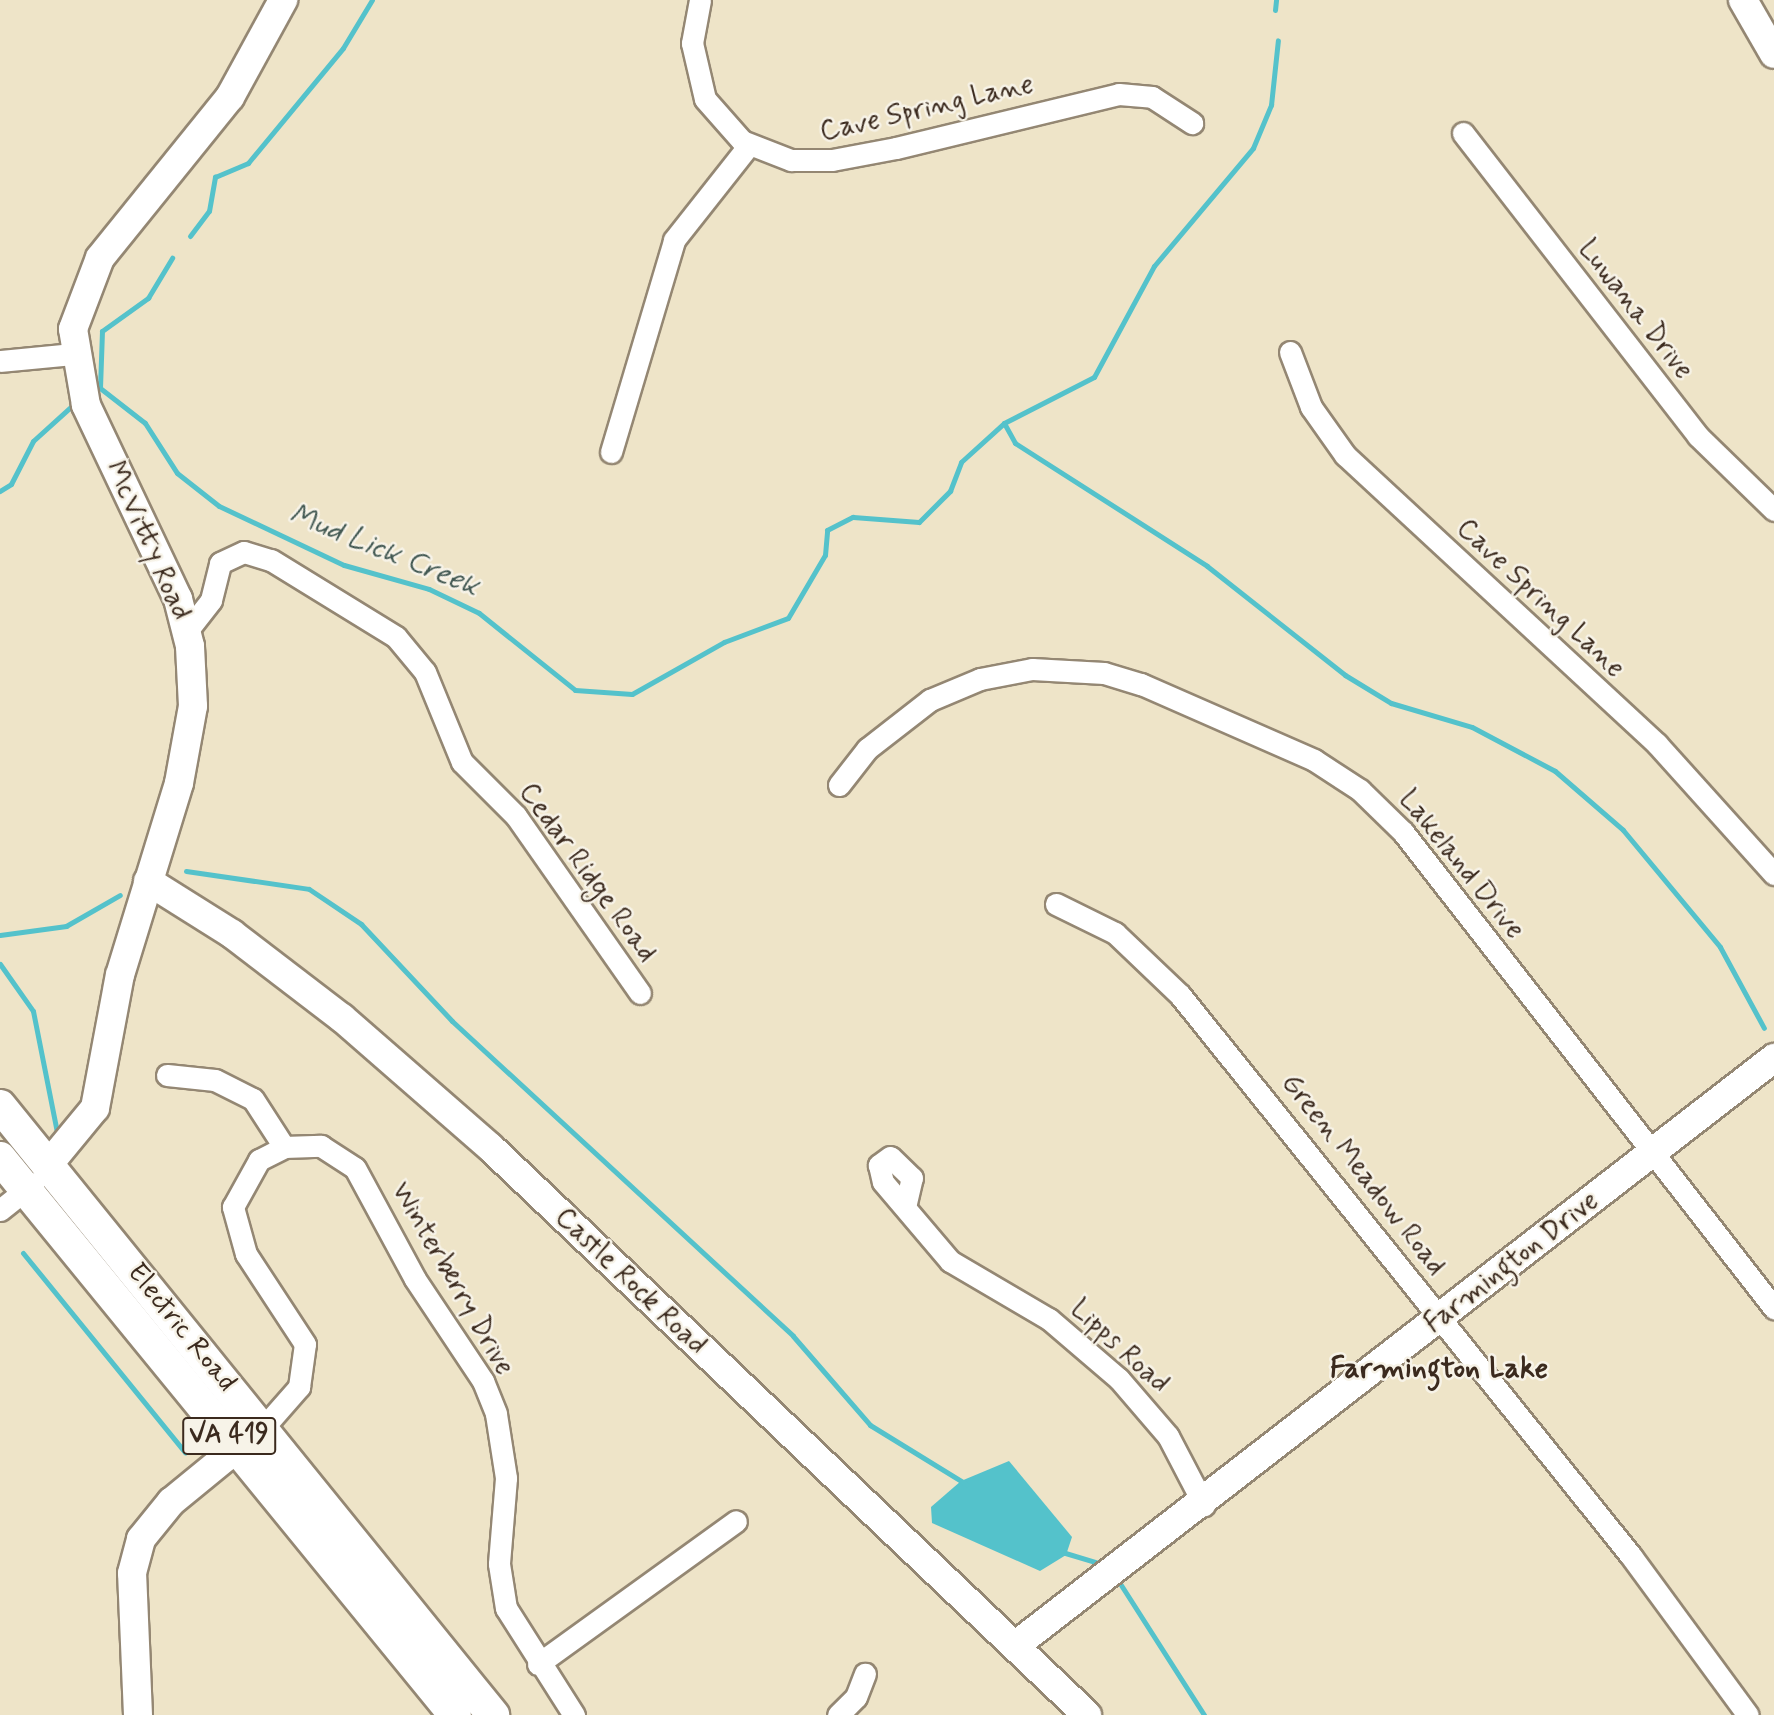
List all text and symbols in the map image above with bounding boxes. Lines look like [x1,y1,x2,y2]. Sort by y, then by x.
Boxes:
street label: Cave Spring Lane [821,69,1033,149]
street label: Luwana Drive [1570,234,1700,386]
street label: McVitty Road [97,456,197,626]
water label: Mud Lick Creek [284,497,484,605]
street label: Cave Spring Lane [1452,515,1628,683]
street label: Cedar Ridge Road [512,778,662,968]
street label: Lakeland Drive [1391,785,1531,945]
street label: Green Meadow Road [1274,1067,1452,1283]
street label: Winterberry Drive [383,1176,521,1382]
street label: Farmington Drive [1419,1185,1605,1341]
street label: Castle Rock Road [546,1200,714,1364]
street label: Electric Road [120,1259,242,1397]
street label: Lipps Road [1063,1293,1175,1401]
district label: Farmington Lake [1327,1351,1551,1387]
road number: VA 419 [182,1414,276,1458]

